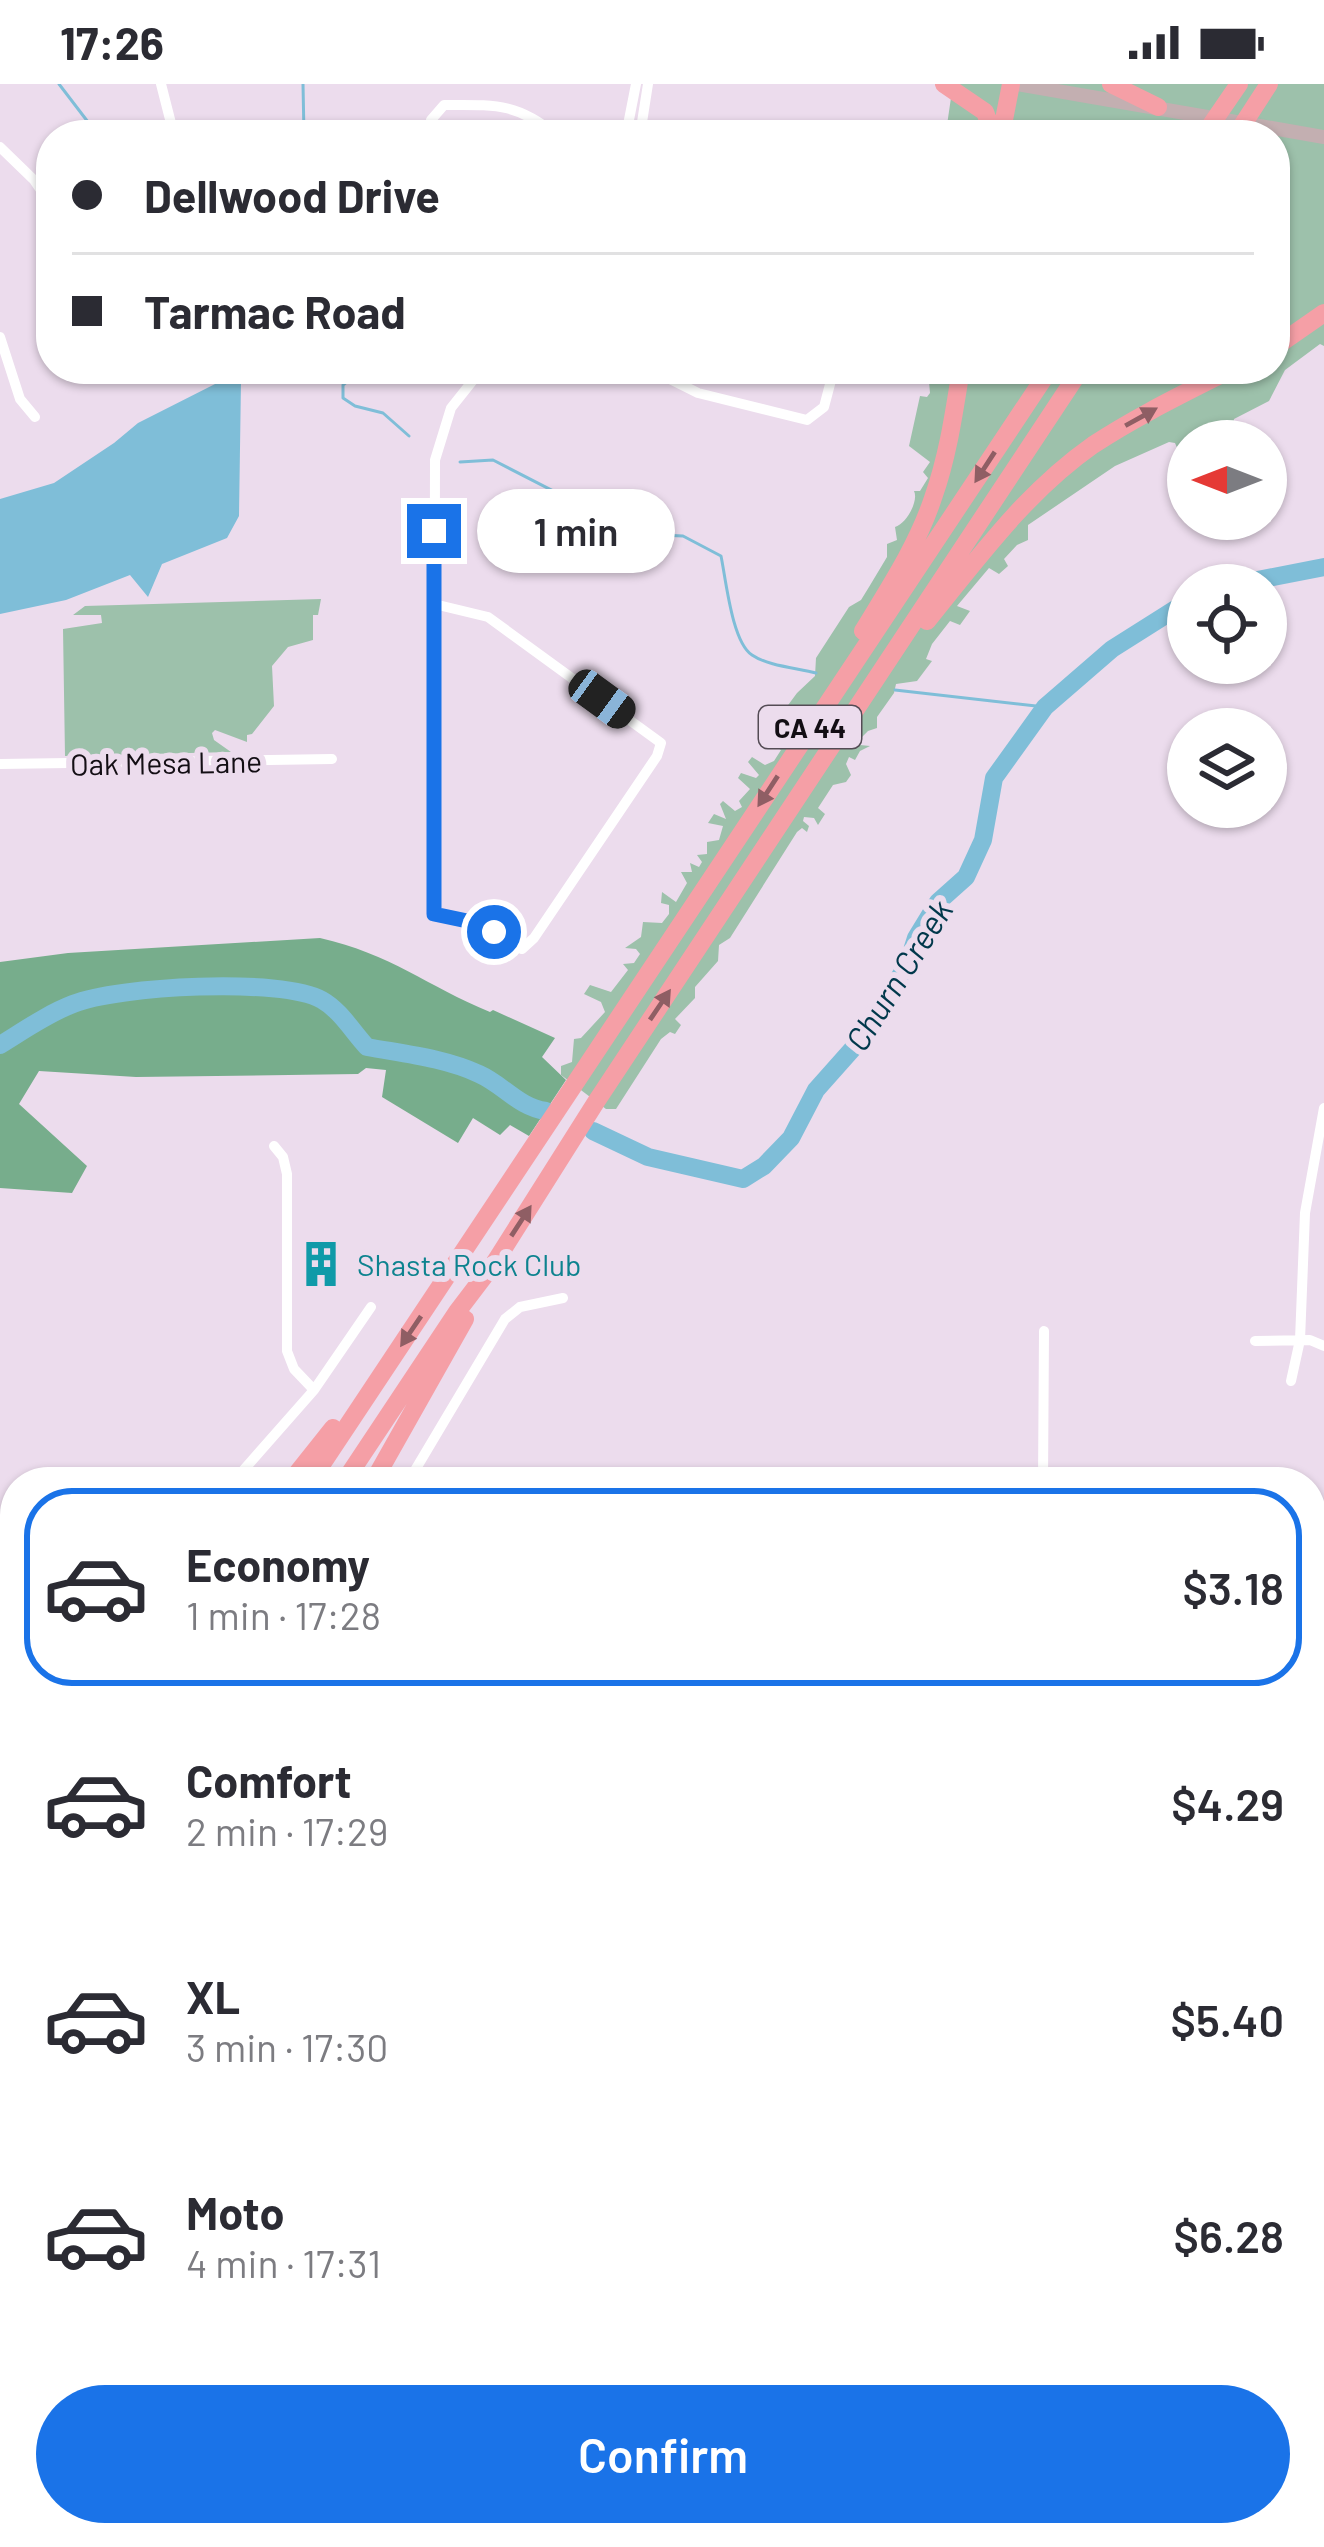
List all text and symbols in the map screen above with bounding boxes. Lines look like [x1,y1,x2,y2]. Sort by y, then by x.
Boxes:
text: 17:26 [60,15,164,69]
text: Dellwood Drive [144,168,440,222]
text: Tarmac Road [144,284,406,338]
one-way arrow [1124,407,1158,428]
north arrow [1167,420,1287,540]
map controls [1167,420,1287,828]
one-way arrow [975,450,997,483]
callout: 1 min [476,489,674,573]
route end [407,504,461,558]
text: 1 min [533,507,619,554]
button: locate [1167,564,1287,684]
car [562,663,642,735]
road number: CA 44 [759,706,861,748]
button: layers [1167,708,1287,828]
street label: Oak Mesa Lane [70,742,262,782]
one-way arrow [758,774,780,807]
water label: Churn Creek [836,892,960,1058]
route start [467,905,521,959]
one-way arrow [649,988,671,1021]
one-way arrow [509,1204,531,1237]
building icon: Shasta Rock Club [296,1239,346,1289]
place label: Shasta Rock Club [357,1246,582,1282]
one-way arrow [400,1314,422,1347]
icon: car [42,1533,150,1641]
text: Economy [186,1537,370,1591]
text: $3.18 [1182,1560,1284,1614]
text: 1 min · 17:28 [186,1591,381,1638]
icon: car [42,1749,150,1857]
text: Comfort [186,1753,352,1807]
text: $4.29 [1171,1776,1284,1830]
text: 2 min · 17:29 [186,1807,388,1854]
icon: car [42,1965,150,2073]
text: XL [186,1969,240,2023]
text: $5.40 [1170,1992,1284,2046]
text: 3 min · 17:30 [186,2023,388,2070]
icon: car [42,2181,150,2289]
text: Moto [186,2185,284,2239]
text: $6.28 [1174,2208,1284,2262]
text: 4 min · 17:31 [186,2239,381,2286]
button: Confirm [36,2385,1290,2523]

